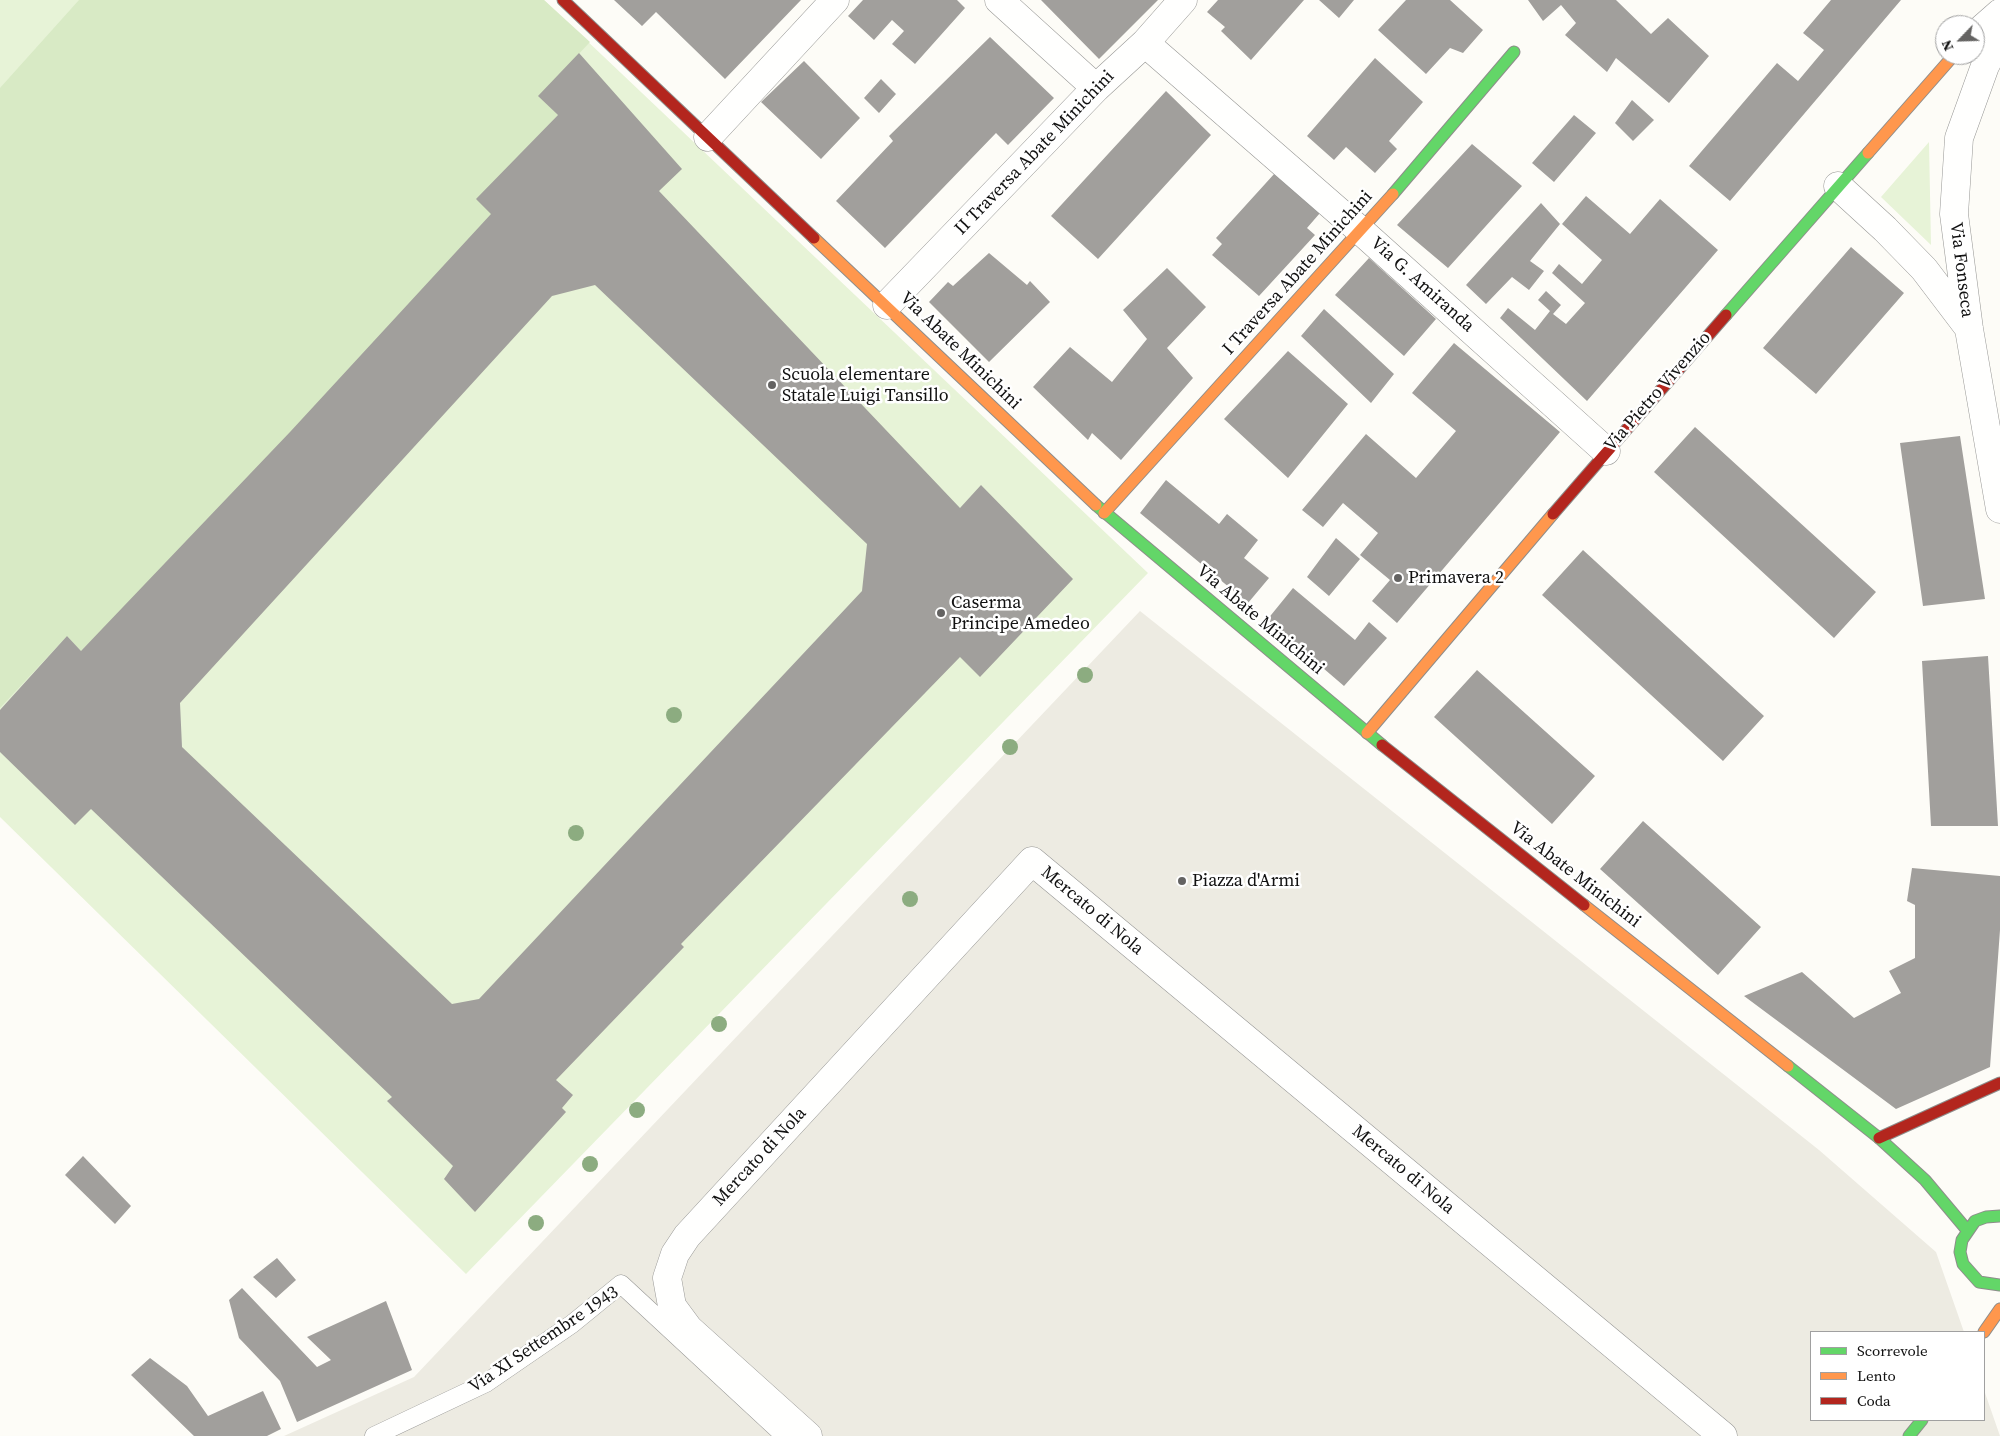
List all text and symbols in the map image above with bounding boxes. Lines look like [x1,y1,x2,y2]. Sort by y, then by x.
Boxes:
north arrow [1935,15,1985,65]
text: N [1936,37,1958,54]
street label: II Traversa Abate Minichini [951,66,1119,240]
street label: I Traversa Abate Minichini [1219,186,1377,360]
street label: Via Fonseca [1944,221,1978,319]
street label: Via G. Amiranda [1366,233,1478,337]
street label: Via Abate Minichini [895,288,1025,414]
street label: Via Pietro Vivenzio [1600,328,1716,456]
place label: Scuola elementare Statale Luigi Tansillo [782,364,949,406]
marker: Scuola elementare Statale Luigi Tansillo [766,379,778,391]
street label: Via Abate Minichini [1192,560,1328,680]
place label: Primavera 2 [1408,567,1504,589]
marker: Primavera 2 [1392,572,1404,584]
place label: Caserma Principe Amedeo [951,592,1090,634]
marker: Caserma Principe Amedeo [935,607,947,619]
street label: Via Abate Minichini [1505,817,1645,933]
street label: Mercato di Nola [1036,862,1148,960]
place label: Piazza d'Armi [1192,870,1300,892]
marker: Piazza d'Armi [1176,875,1188,887]
street label: Mercato di Nola [709,1103,811,1211]
street label: Mercato di Nola [1347,1121,1459,1219]
street label: Via XI Settembre 1943 [465,1282,623,1398]
legend [1810,1331,1985,1421]
text: Scorrevole [1857,1340,1928,1361]
text: Lento [1857,1365,1896,1386]
text: Coda [1857,1390,1891,1411]

